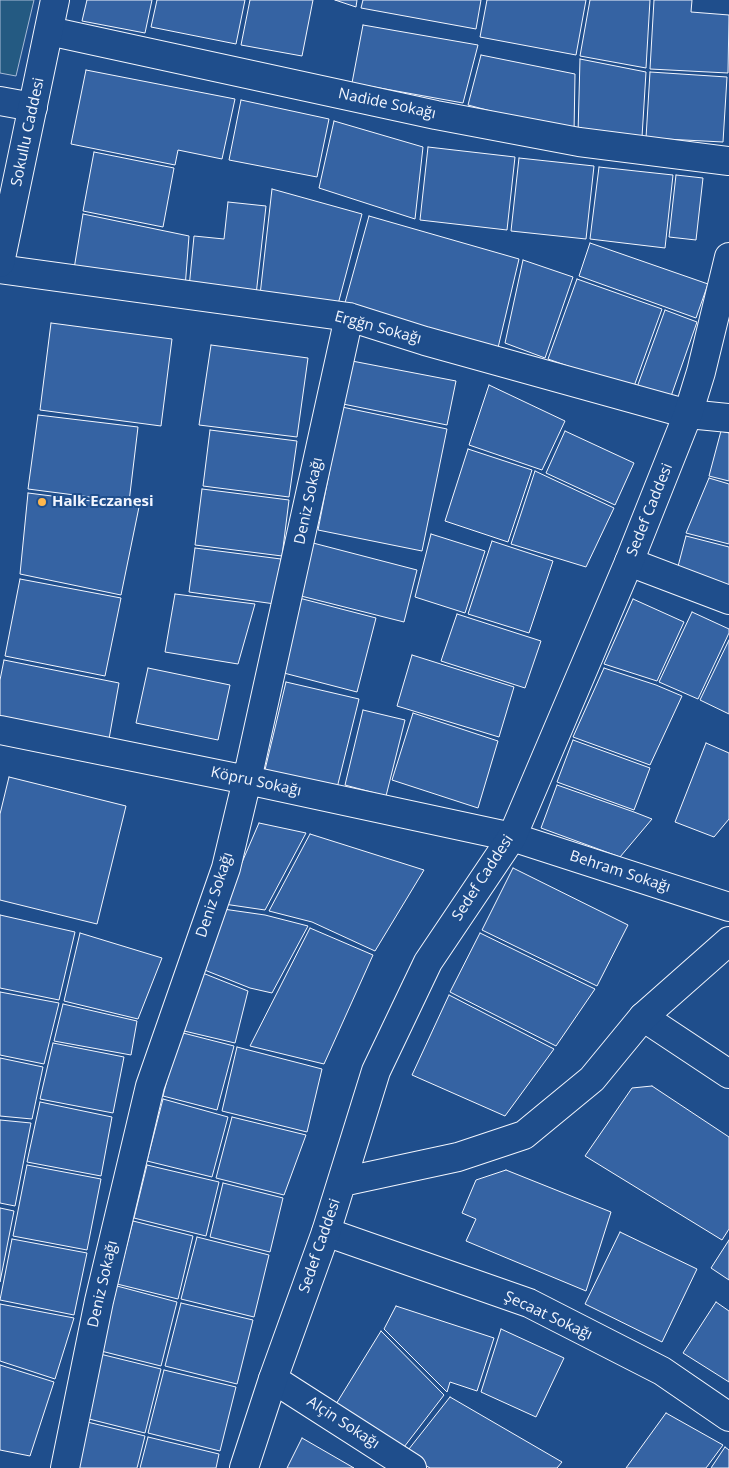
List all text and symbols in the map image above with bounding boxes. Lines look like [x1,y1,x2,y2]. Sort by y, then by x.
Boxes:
street label: Sokullu Caddesi [8,76,48,188]
street label: Nadide Sokağı [336,85,438,123]
street label: Ergğn Sokağı [333,308,423,348]
street label: Deniz Sokağı [291,456,327,546]
street label: Sedef Caddesi [623,461,677,559]
place label: Halk Eczanesi [52,493,154,511]
marker: Halk Eczanesi [36,496,48,508]
street label: Köpru Sokağı [209,764,303,800]
street label: Sedef Caddesi [449,832,517,924]
street label: Behram Sokağı [567,847,673,897]
street label: Deniz Sokağı [193,850,237,940]
street label: Sedef Caddesi [295,1196,345,1296]
street label: Deniz Sokağı [84,1239,122,1329]
street label: Şecaat Sokağı [501,1288,595,1344]
street label: Alçin Sokağı [303,1393,383,1453]

